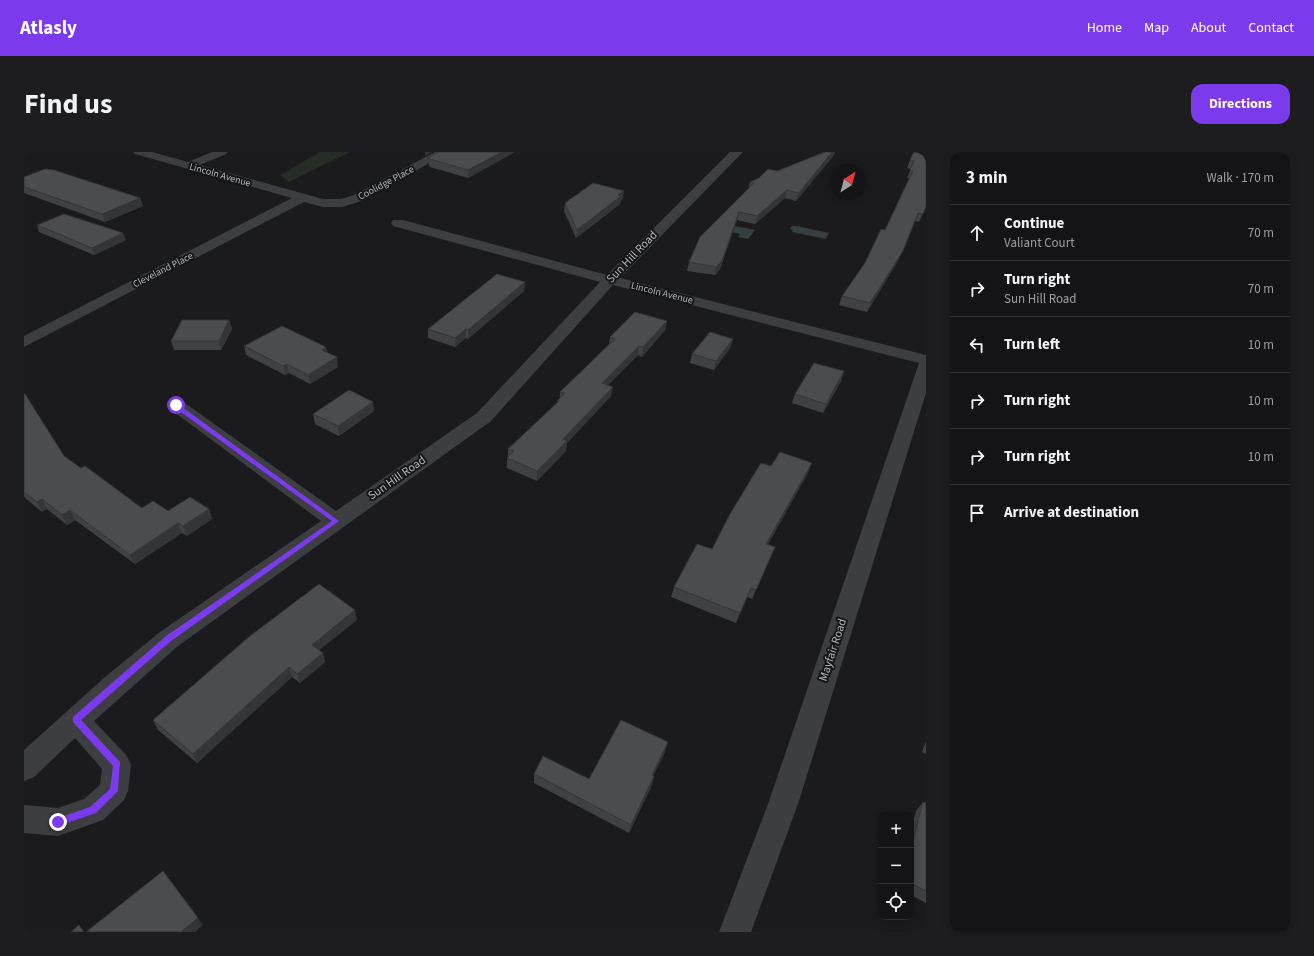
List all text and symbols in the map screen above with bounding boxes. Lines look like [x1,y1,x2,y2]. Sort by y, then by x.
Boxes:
text: Atlasly [20,15,77,42]
text: Home [1087,18,1122,38]
text: Map [1144,18,1169,38]
text: About [1191,18,1226,38]
text: Contact [1248,18,1294,38]
text: Find us [24,84,112,124]
button: Directions [1191,84,1290,124]
street label: Lincoln Avenue [188,160,252,190]
street label: Coolidge Place [356,162,416,204]
north arrow [830,164,866,200]
text: 3 min [966,166,1007,190]
text: Walk · 170 m [1206,169,1274,187]
text: Continue [1004,213,1064,234]
icon: ahead [966,222,988,244]
text: 70 m [1248,224,1274,242]
street label: Sun Hill Road [603,227,661,287]
text: Valiant Court [1004,234,1075,252]
street label: Cleveland Place [130,249,196,291]
text: Turn right [1004,269,1070,290]
icon: right [966,278,988,300]
street label: Lincoln Avenue [630,279,694,307]
text: 70 m [1248,280,1274,298]
text: Sun Hill Road [1004,290,1077,308]
icon: left [966,334,988,356]
text: Turn left [1004,334,1060,355]
text: 10 m [1248,336,1274,354]
icon: right [966,390,988,412]
text: Turn right [1004,390,1070,411]
text: 10 m [1248,392,1274,410]
route start [167,396,185,414]
icon: right [966,446,988,468]
text: Turn right [1004,446,1070,467]
text: 10 m [1248,448,1274,466]
street label: Sun Hill Road [365,452,429,504]
icon: arrive [966,502,988,524]
text: Arrive at destination [1004,502,1139,523]
street label: Mayfair Road [815,616,851,684]
map controls [878,812,914,920]
button: + [878,812,914,848]
route end [49,813,67,831]
button: − [878,848,914,884]
button: locate [878,884,914,920]

